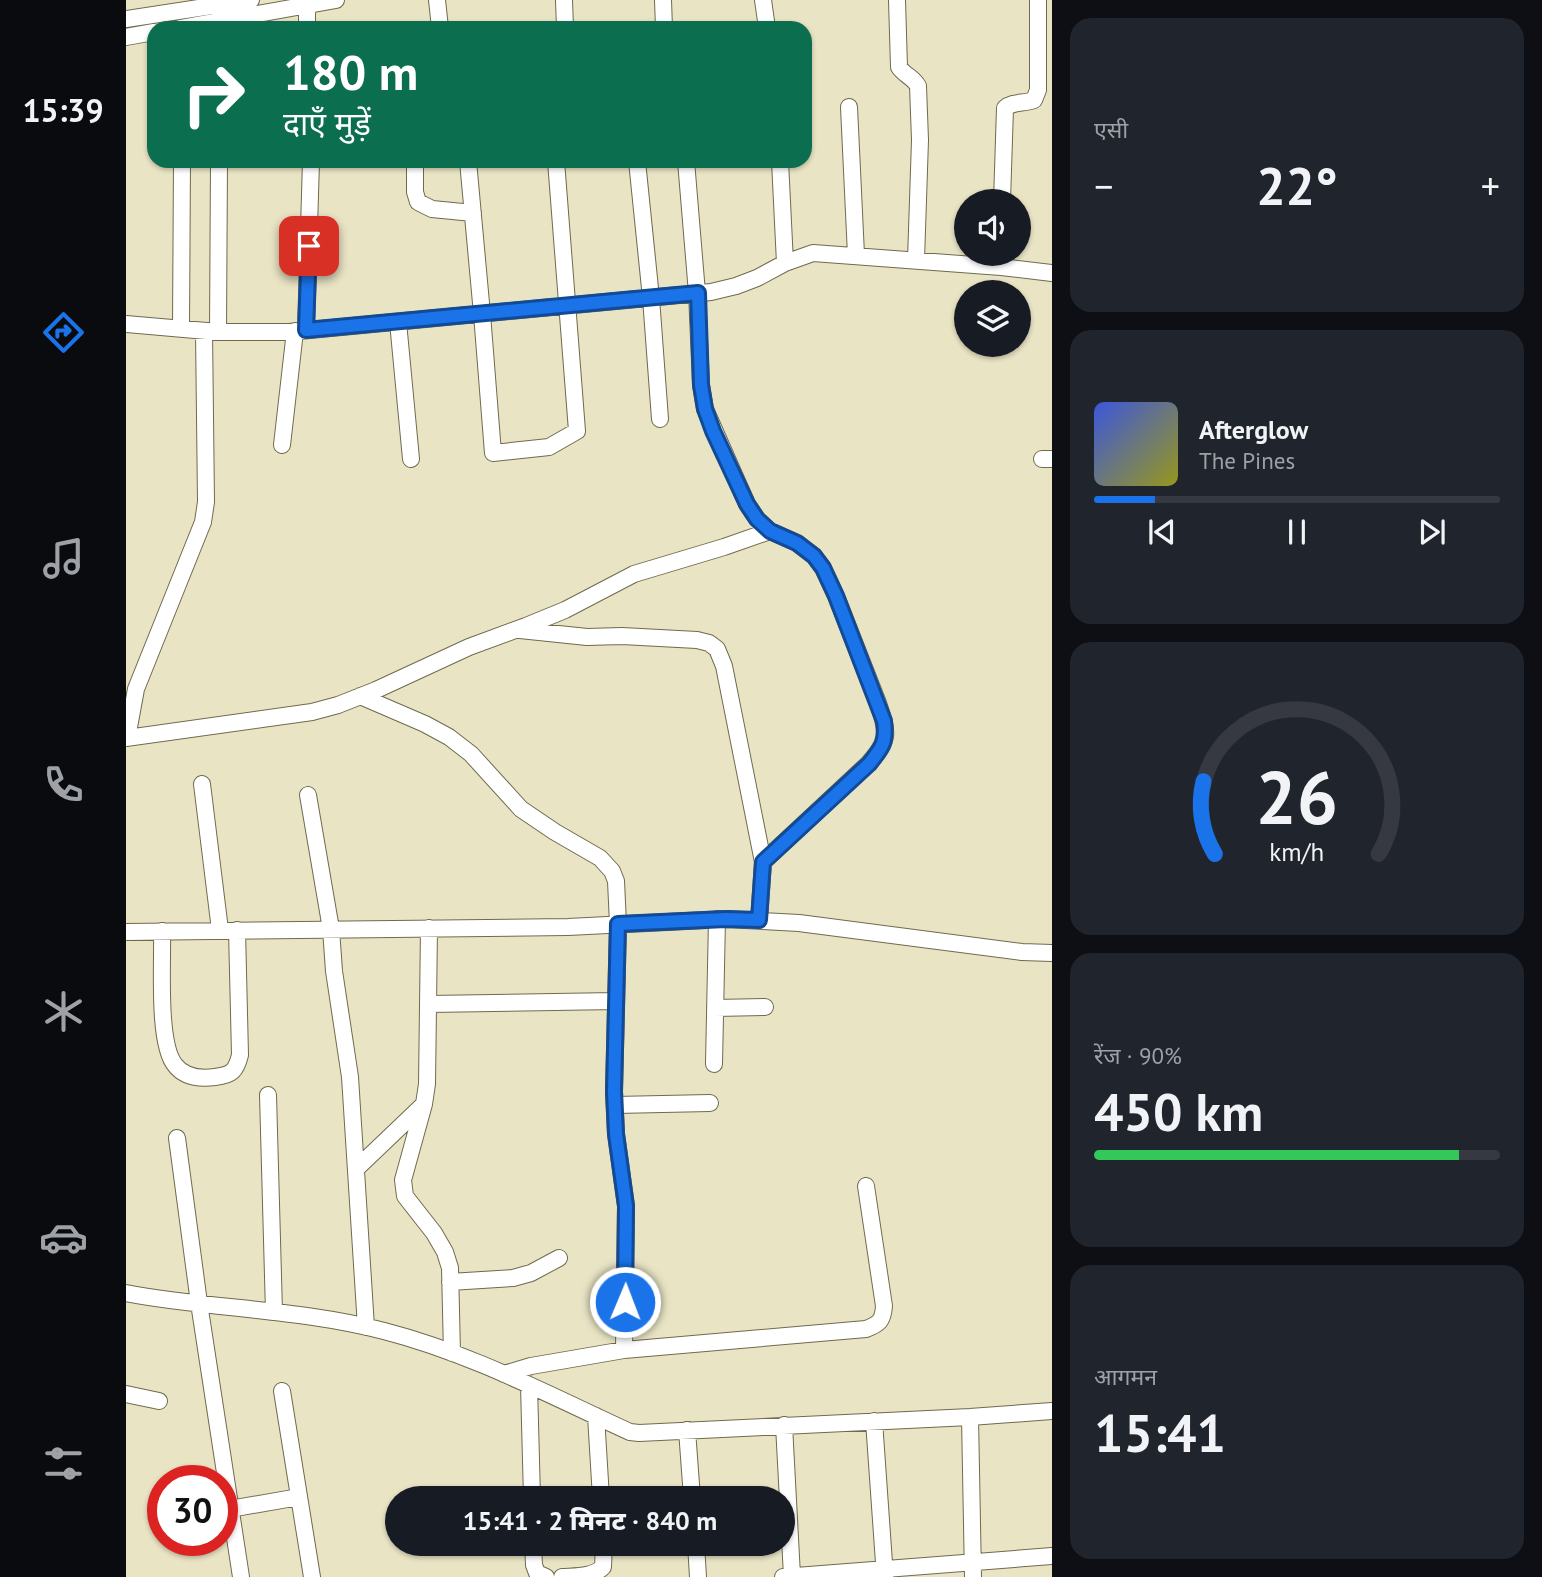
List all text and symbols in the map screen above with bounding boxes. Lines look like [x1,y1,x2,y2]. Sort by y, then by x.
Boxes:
text: 180 m [283,40,418,104]
icon: right [168,49,259,140]
text: 15:39 [22,89,104,131]
text: दाएँ मुड़ें [283,102,371,144]
text: एसी [1094,115,1128,144]
text: 22° [1256,152,1338,219]
text: − [1094,161,1113,210]
text: + [1481,161,1500,210]
map controls [954,189,1031,357]
button: sound [954,189,1031,266]
pin [279,216,339,276]
icon: arrive [290,227,328,265]
button: layers [954,280,1031,357]
icon: directions [39,308,88,357]
text: Afterglow [1199,413,1308,446]
text: The Pines [1199,446,1295,475]
icon: previous [1143,513,1181,551]
icon: pause [1278,513,1316,551]
icon: next [1413,513,1451,551]
icon: music [39,534,88,583]
text: 26 [1256,751,1338,845]
icon: phone [39,760,88,809]
text: km/h [1270,836,1324,868]
icon: climate [39,987,88,1036]
text: रेंज · 90% [1094,1041,1182,1070]
text: 450 km [1094,1078,1263,1145]
icon: car [39,1213,88,1262]
position arrow [588,1265,662,1339]
text: आगमन [1094,1362,1157,1391]
text: 15:41 [1094,1399,1226,1466]
icon: filters [39,1439,88,1488]
speed limit sign: 30 [147,1465,238,1556]
text: 15:41 · 2 मिनट · 840 m [463,1504,717,1537]

